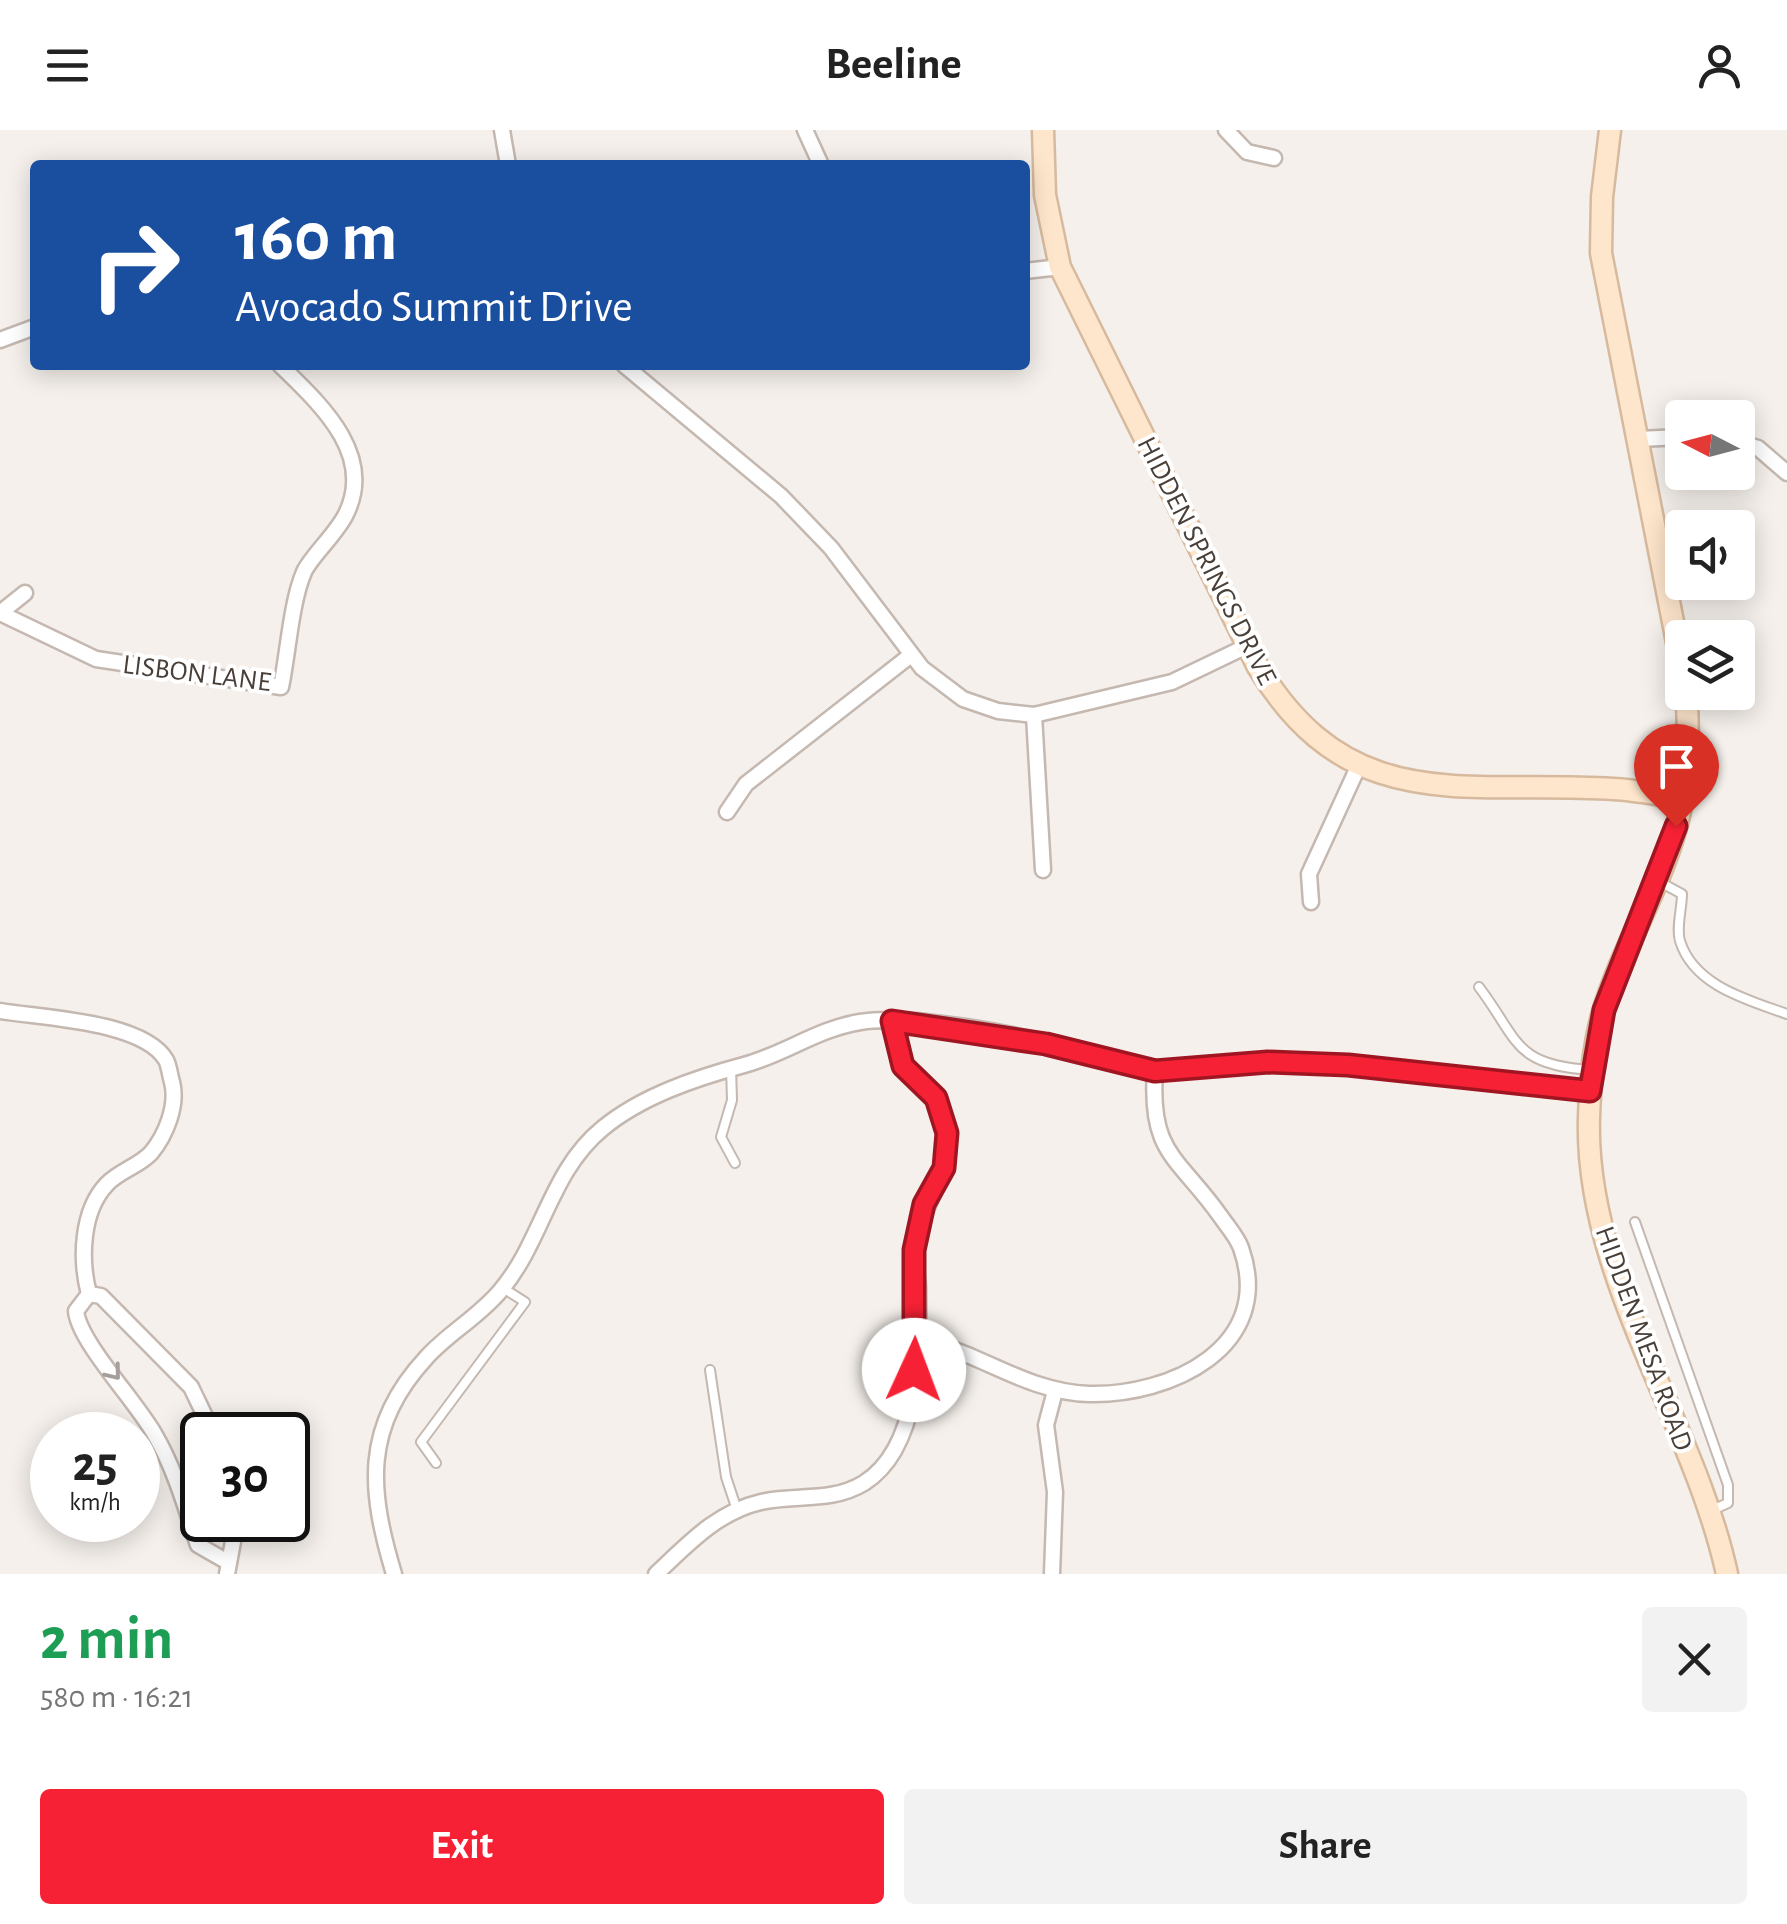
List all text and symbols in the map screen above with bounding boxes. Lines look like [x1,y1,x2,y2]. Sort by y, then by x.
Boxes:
icon: menu [40,38,95,93]
icon: person [1692,38,1747,93]
text: Beeline [825,42,962,87]
icon: right [70,200,200,330]
text: 160 m [235,203,398,273]
text: Avocado Summit Drive [235,285,633,330]
north arrow [1665,400,1755,490]
map controls [1665,400,1755,710]
street label: HIDDEN SPRINGS DRIVE [1132,432,1281,689]
button: sound [1665,510,1755,600]
button: layers [1665,620,1755,710]
street label: LISBON LANE [121,651,273,697]
pin [1634,724,1719,827]
icon: arrive [1649,739,1704,794]
street label: HIDDEN MESA ROAD [1590,1223,1697,1455]
position arrow [862,1318,966,1422]
one-way arrow [102,1362,120,1380]
speed limit sign: 30 [180,1412,310,1542]
text: 25 [72,1440,118,1490]
text: km/h [69,1490,121,1515]
button: close [1642,1607,1747,1712]
text: 2 min [40,1610,173,1670]
text: 580 m · 16:21 [40,1681,193,1713]
button: Exit [40,1789,884,1904]
button: Share [904,1789,1747,1904]

